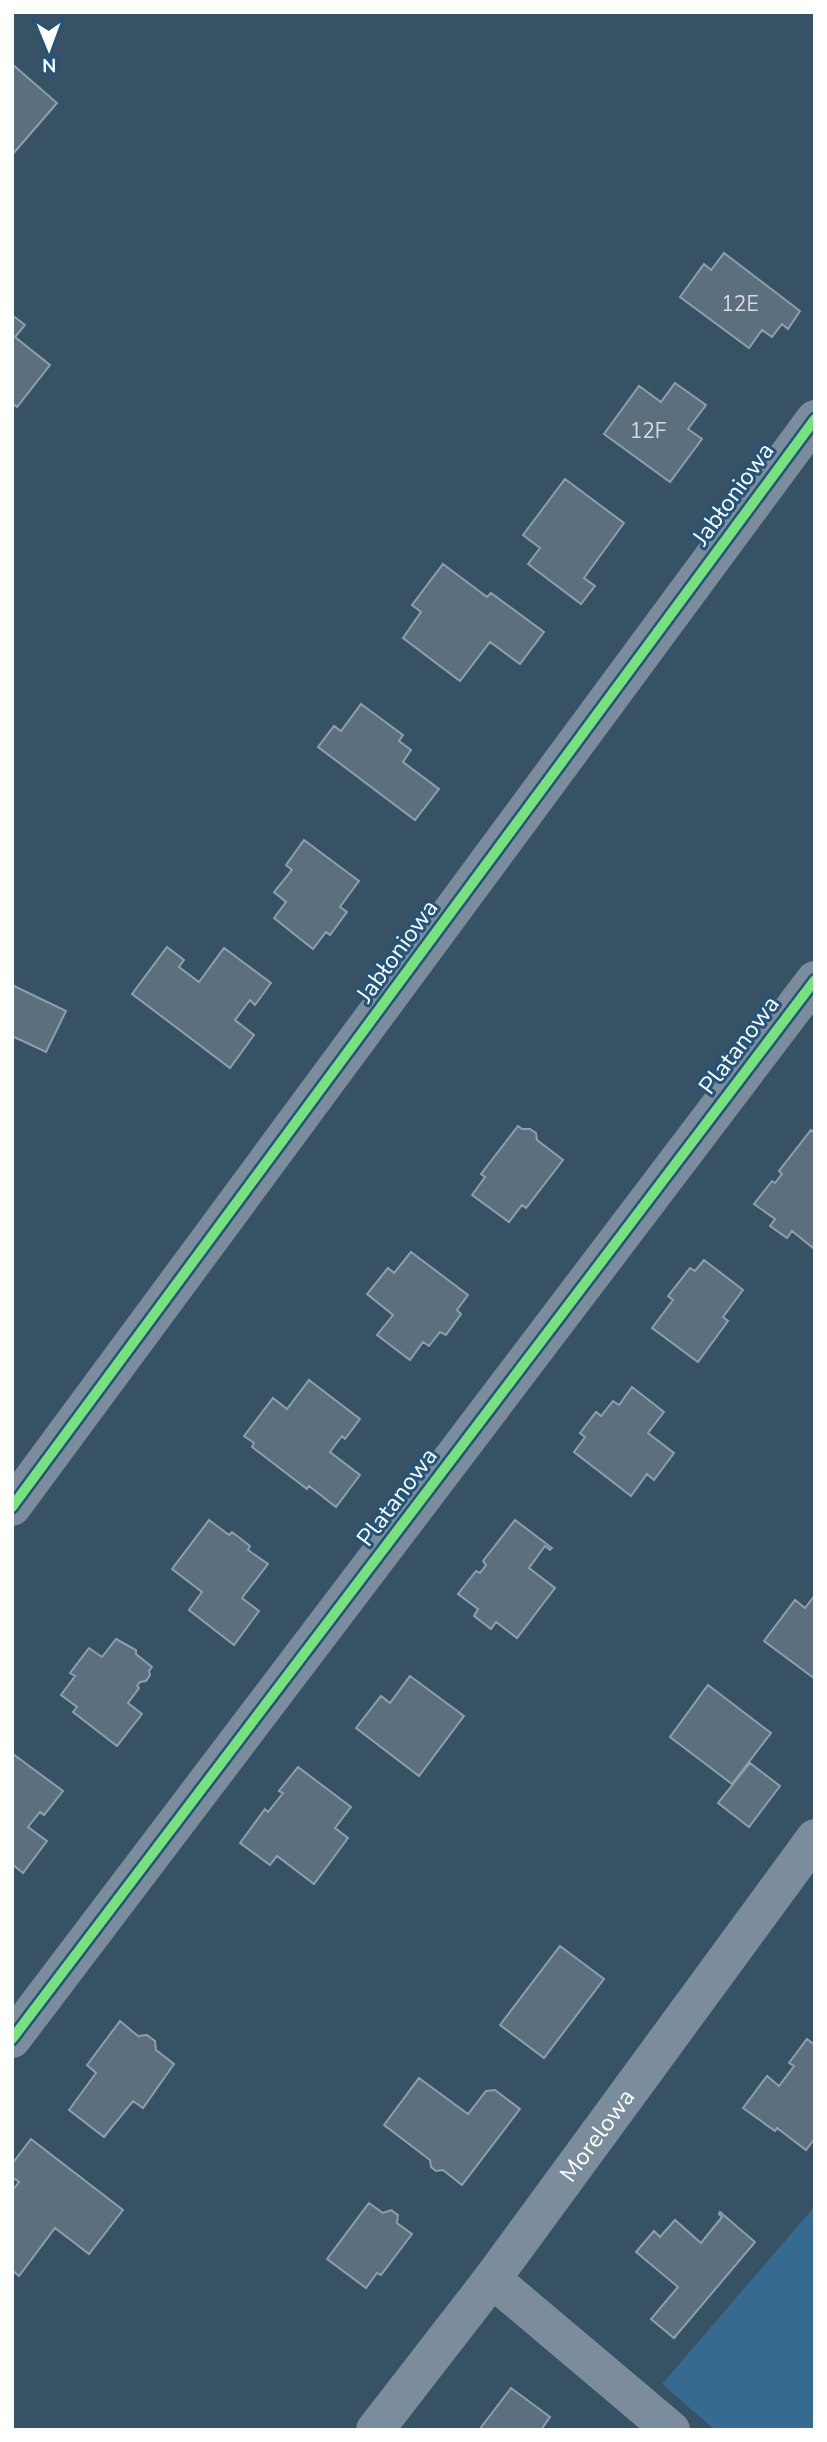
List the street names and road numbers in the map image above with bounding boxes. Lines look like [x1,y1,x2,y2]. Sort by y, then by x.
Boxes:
street label: Jabłoniowa [684,436,781,553]
street label: Jabłoniowa [348,893,445,1010]
street label: Platanowa [691,989,787,1101]
street label: Platanowa [349,1441,445,1553]
street label: Morelowa [552,2082,642,2188]

